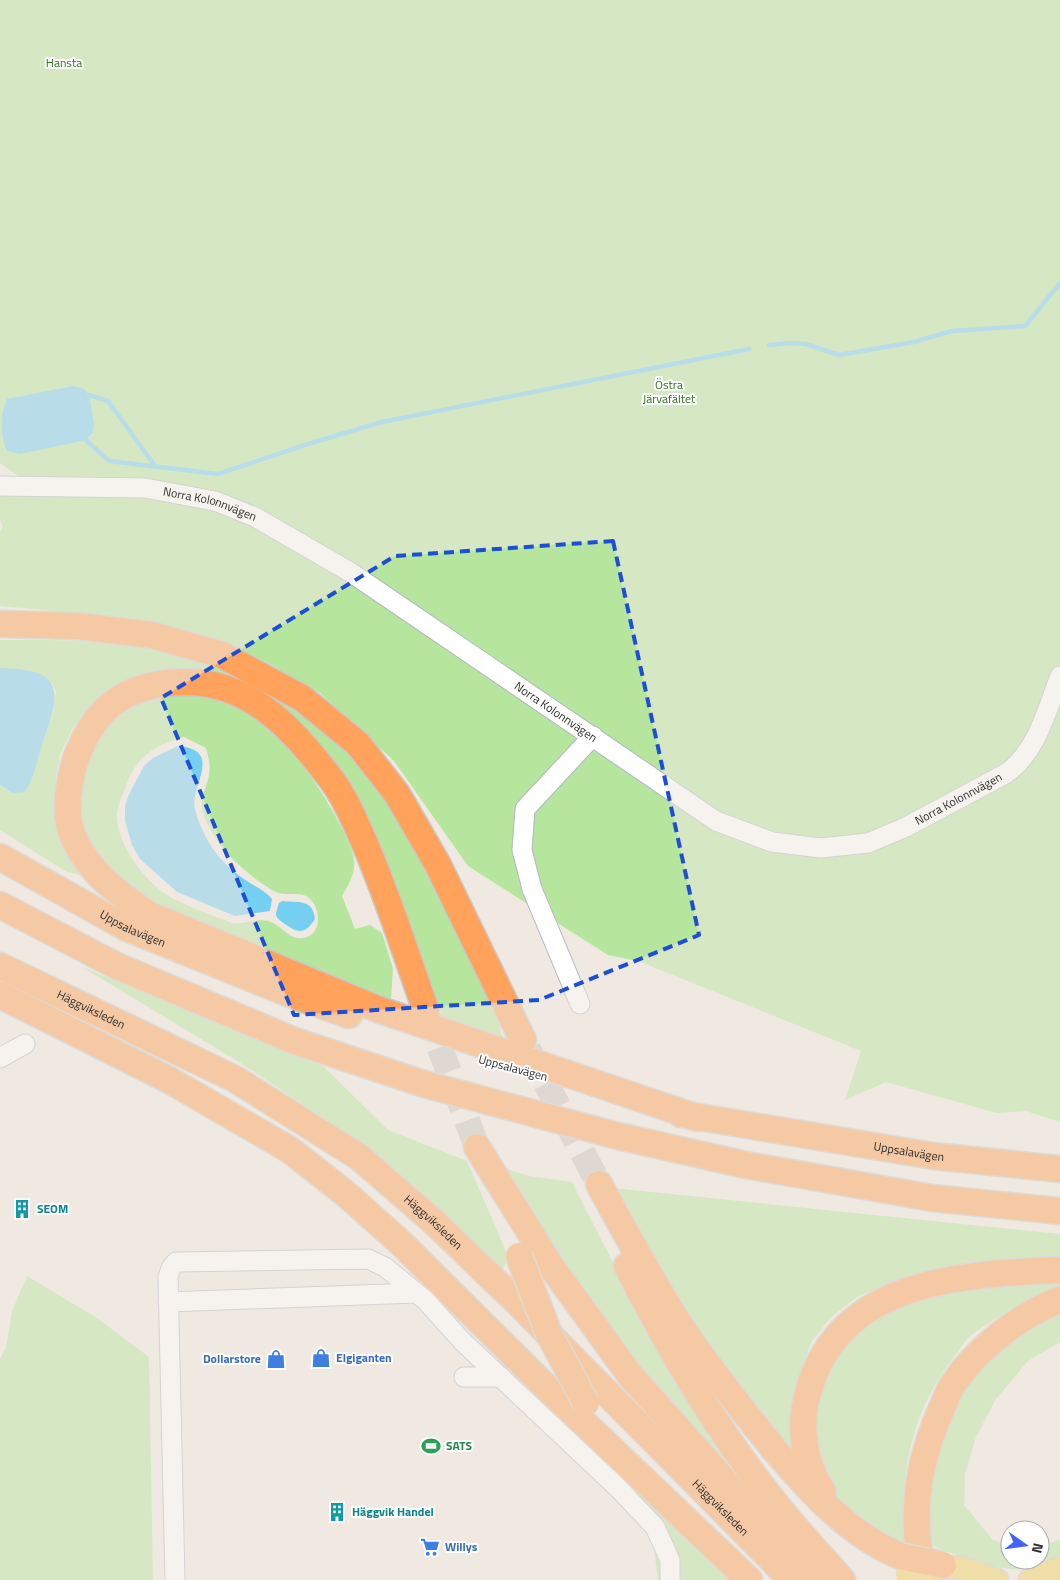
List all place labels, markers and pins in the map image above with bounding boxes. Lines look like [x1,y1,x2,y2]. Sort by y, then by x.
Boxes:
building icon: SEOM [11,1198,33,1220]
place label: SEOM [37,1199,68,1218]
shop icon: Elgiganten [310,1347,332,1369]
shop icon: Dollarstore [265,1348,287,1370]
place label: Elgiganten [336,1348,392,1367]
place label: Dollarstore [203,1349,261,1368]
sports icon: SATS [420,1435,442,1457]
place label: SATS [446,1436,473,1455]
building icon: Häggvik Handel [326,1501,348,1523]
place label: Häggvik Handel [352,1502,434,1521]
supermarket icon: Willys [419,1536,441,1558]
place label: Willys [445,1537,478,1556]

